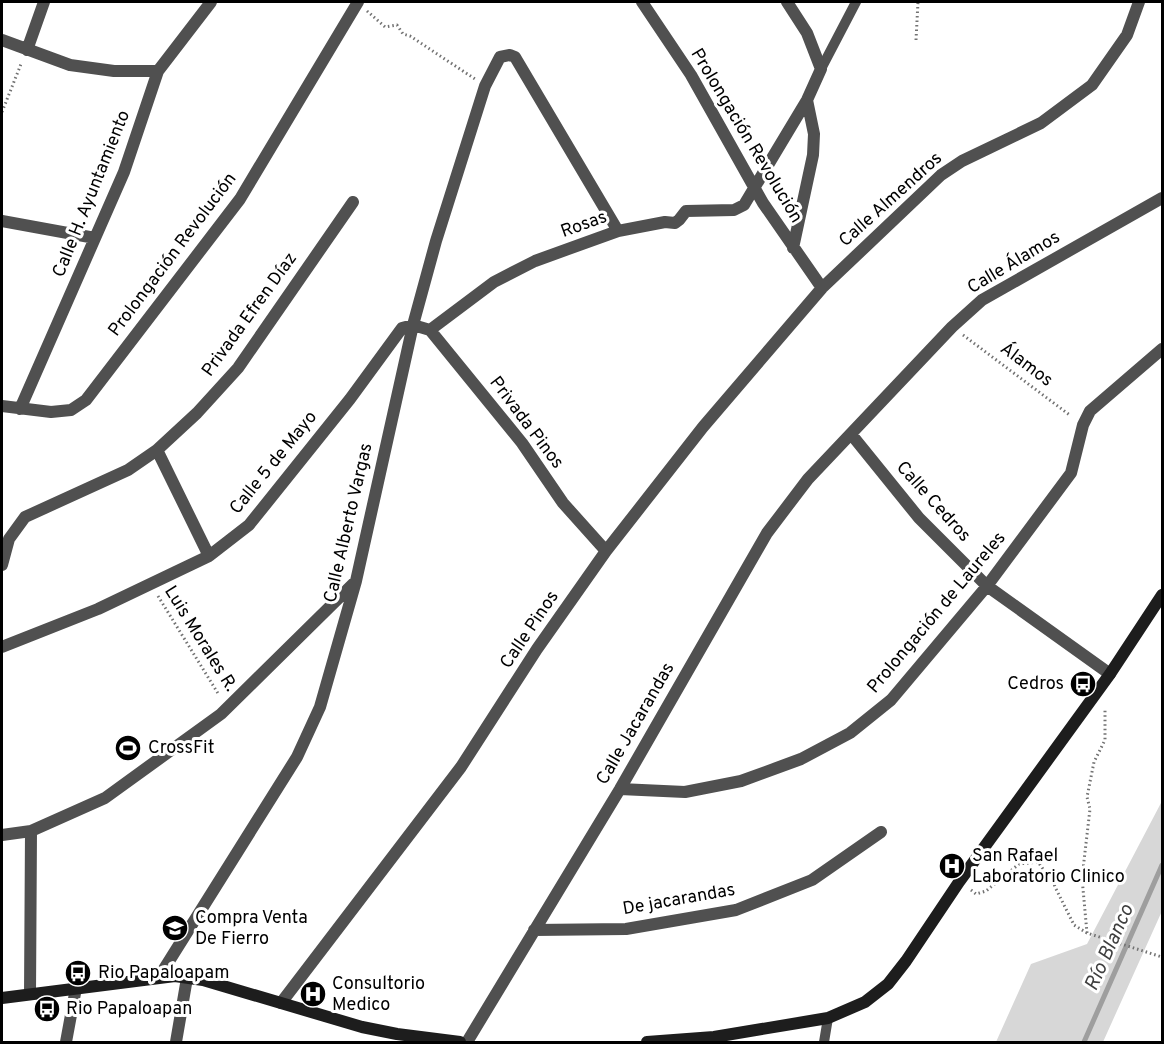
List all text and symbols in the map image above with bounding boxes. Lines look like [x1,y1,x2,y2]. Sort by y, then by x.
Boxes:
street label: Prolongación Revolución [685,45,807,227]
street label: Calle H. Ayuntamiento [48,107,136,281]
street label: Calle Almendros [834,147,948,253]
street label: Prolongación Revolución [104,168,242,342]
street label: Rosas [558,206,610,244]
street label: Calle Álamos [962,225,1065,300]
street label: Privada Efren Díaz [197,248,303,382]
street label: Álamos [995,336,1058,392]
street label: Privada Pinos [484,372,568,474]
street label: Calle 5 de Mayo [225,407,323,519]
street label: Calle Alberto Vargas [319,441,379,605]
street label: Calle Cedros [891,457,975,547]
street label: Prolongación de Laureles [863,528,1011,698]
street label: Luis Morales R. [158,582,242,696]
street label: Calle Pinos [496,587,564,673]
street label: Calle Jacarandas [592,659,680,789]
bus stop icon: Cedros [1068,669,1098,699]
place label: Cedros [1007,673,1064,696]
sports icon: CrossFit [113,733,143,763]
place label: CrossFit [148,737,214,760]
place label: San Rafael Laboratorio Clinico [972,845,1125,889]
hospital icon: San Rafael Laboratorio Clinico [937,851,967,881]
street label: De jacarandas [621,879,737,921]
water label: Río Blanco [1079,900,1141,995]
place label: Compra Venta De Fierro [195,907,308,951]
school or university icon: Compra Venta De Fierro [160,913,190,943]
bus stop icon: Rio Papaloapam [63,958,93,988]
place label: Rio Papaloapam [98,962,229,985]
place label: Consultorio Medico [332,973,425,1017]
hospital icon: Consultorio Medico [298,979,328,1009]
bus stop icon: Rio Papaloapan [32,994,62,1024]
place label: Rio Papaloapan [66,998,192,1021]

